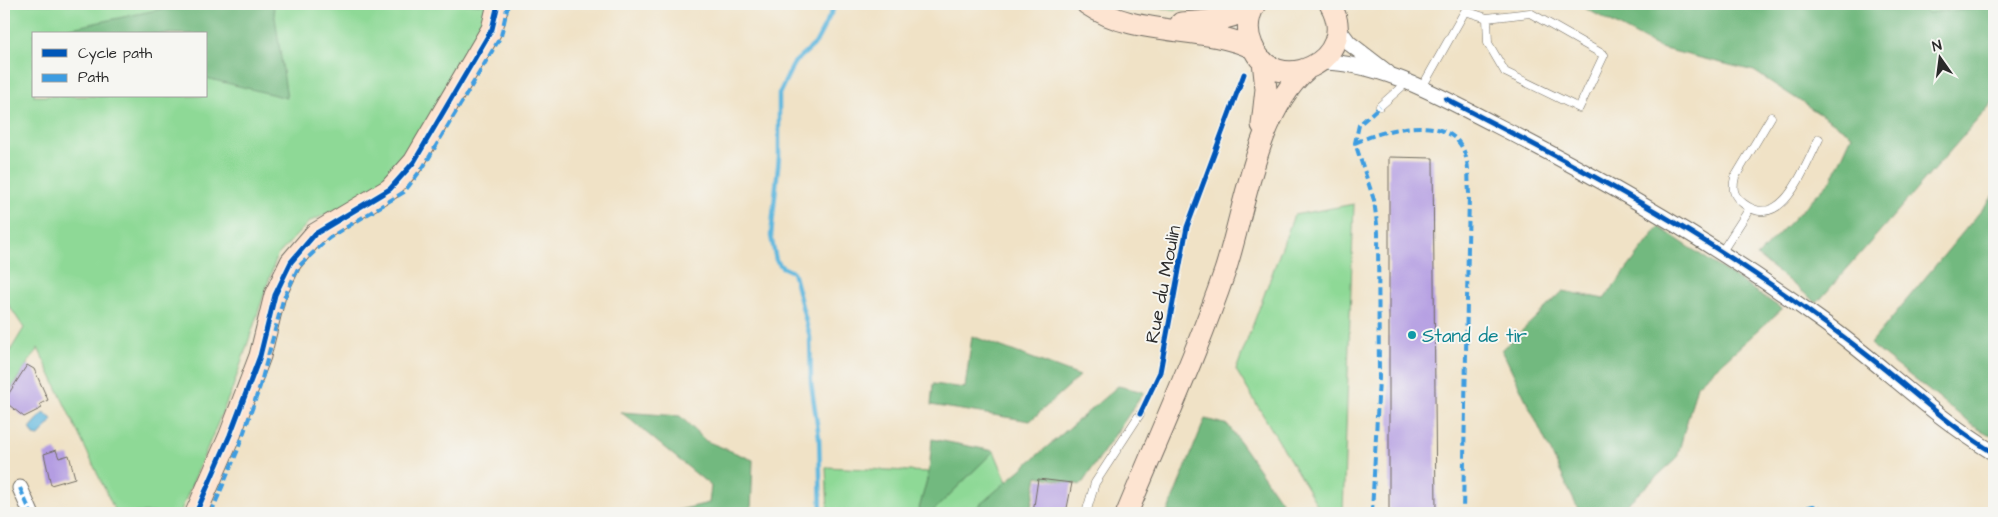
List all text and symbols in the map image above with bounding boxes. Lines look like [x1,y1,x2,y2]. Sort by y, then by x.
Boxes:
legend [32,32,208,98]
north arrow [1916,32,1966,82]
text: N [1930,36,1944,57]
text: Cycle path [78,43,153,65]
text: Path [78,67,109,88]
street label: Rue du Moulin [1139,223,1188,346]
place label: Stand de tir [1422,323,1528,350]
marker: Stand de tir [1406,329,1418,341]

